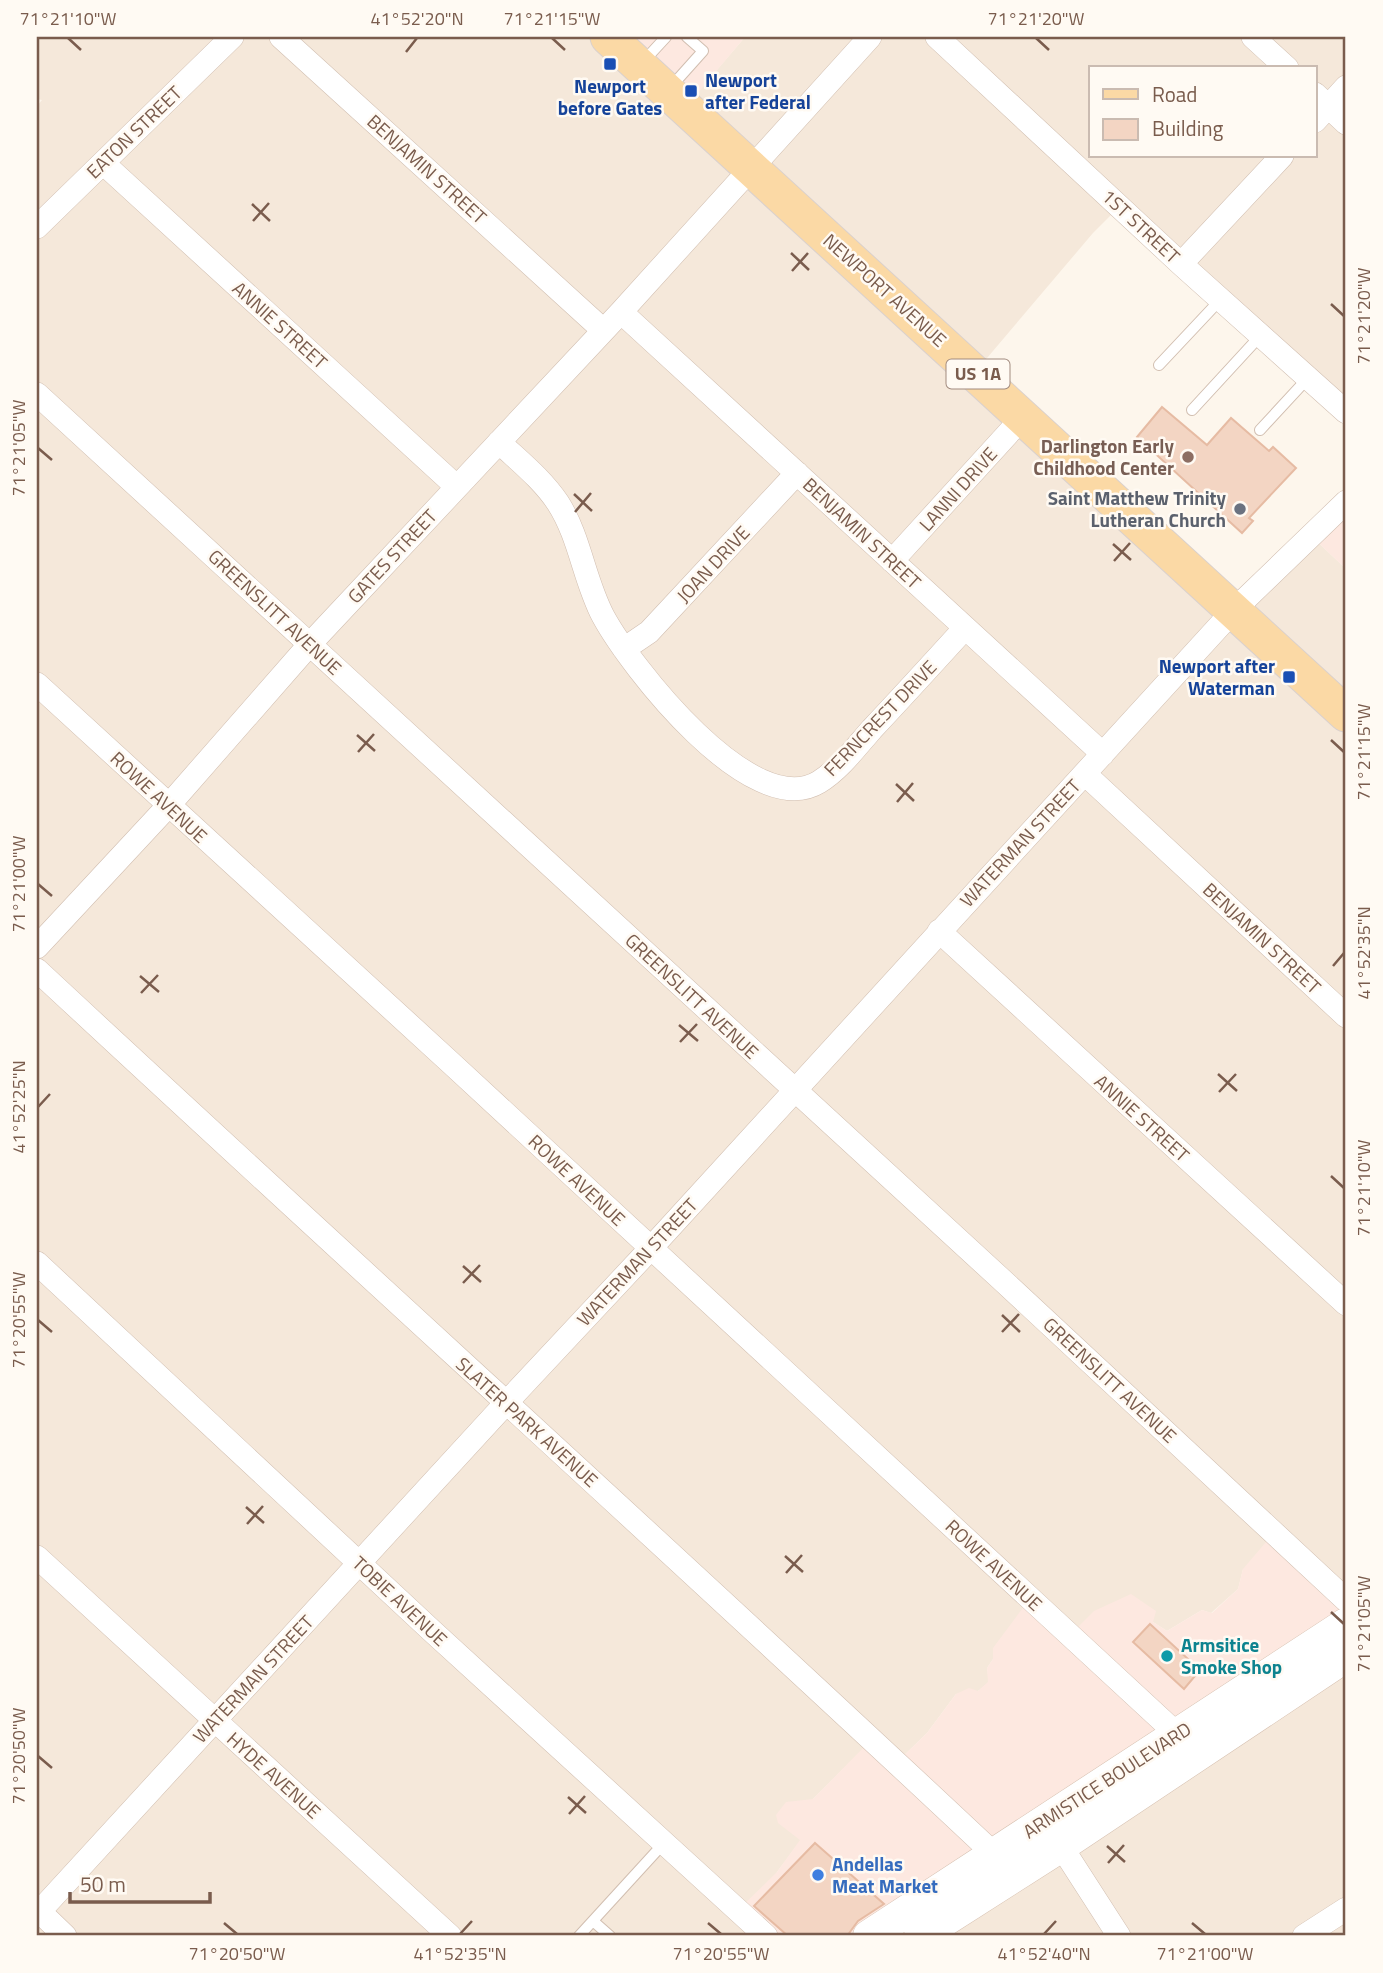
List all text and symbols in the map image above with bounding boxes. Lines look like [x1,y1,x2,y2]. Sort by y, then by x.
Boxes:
text: 71°21'10"W [20,5,117,32]
text: 41°52'20"N [370,5,464,32]
text: 71°21'15"W [504,5,601,32]
text: 71°21'20"W [988,5,1085,32]
marker: Newport before Gates [602,56,618,72]
place label: Newport after Federal [705,65,811,116]
legend [1089,66,1316,158]
place label: Newport before Gates [558,71,662,122]
street label: EATON STREET [79,78,188,185]
text: Road [1152,78,1197,110]
marker: Newport after Federal [683,83,699,99]
street label: BENJAMIN STREET [361,107,494,230]
text: Building [1152,112,1224,144]
street label: 1ST STREET [1096,182,1187,270]
street label: NEWPORT AVENUE [817,226,954,353]
text: 71°21'20"W [1350,267,1377,364]
street label: ANNIE STREET [226,274,334,375]
road number: US 1A [946,360,1010,388]
text: 71°21'05"W [5,399,32,496]
place label: Darlington Early Childhood Center [1033,431,1174,482]
street label: LANNI DRIVE [912,440,1004,537]
marker: Darlington Early Childhood Center [1180,449,1196,465]
street label: BENJAMIN STREET [797,470,928,595]
place label: Saint Matthew Trinity Lutheran Church [1048,483,1226,534]
marker: Saint Matthew Trinity Lutheran Church [1232,501,1248,517]
street label: GATES STREET [340,502,443,609]
street label: JOAN DRIVE [669,519,756,609]
street label: GREENSLITT AVENUE [202,542,349,681]
place label: Newport after Waterman [1159,651,1275,702]
street label: FERNCREST DRIVE [816,653,943,782]
marker: Newport after Waterman [1281,669,1297,685]
text: 71°21'15"W [1350,703,1377,800]
street label: ROWE AVENUE [104,744,214,849]
street label: WATERMAN STREET [952,772,1087,913]
text: 71°21'00"W [5,835,32,932]
street label: BENJAMIN STREET [1197,875,1328,1000]
text: 41°52'35"N [1350,906,1377,1000]
street label: GREENSLITT AVENUE [619,926,766,1065]
text: 41°52'25"N [5,1060,32,1154]
street label: ANNIE STREET [1088,1067,1196,1168]
street label: ROWE AVENUE [522,1127,632,1232]
text: 71°21'10"W [1350,1139,1377,1236]
street label: WATERMAN STREET [569,1191,704,1332]
text: 71°20'55"W [5,1271,32,1368]
street label: GREENSLITT AVENUE [1037,1310,1184,1449]
street label: SLATER PARK AVENUE [450,1350,605,1494]
street label: ROWE AVENUE [939,1512,1049,1617]
street label: TOBIE AVENUE [346,1549,455,1653]
text: 71°21'05"W [1350,1575,1377,1672]
street label: WATERMAN STREET [185,1608,320,1749]
place label: Armsitice Smoke Shop [1181,1630,1282,1681]
marker: Armsitice Smoke Shop [1159,1648,1175,1664]
text: 71°20'50"W [5,1707,32,1804]
street label: ARMISTICE BOULEVARD [1017,1714,1197,1845]
street label: HYDE AVENUE [221,1724,328,1825]
place label: Andellas Meat Market [832,1849,938,1900]
scale bar [70,1861,210,1905]
marker: Andellas Meat Market [810,1867,826,1883]
text: 50 m [80,1868,126,1900]
text: 71°20'50"W [189,1940,286,1967]
text: 41°52'35"N [413,1940,507,1967]
text: 71°20'55"W [673,1940,770,1967]
text: 41°52'40"N [997,1940,1091,1967]
text: 71°21'00"W [1157,1940,1254,1967]

